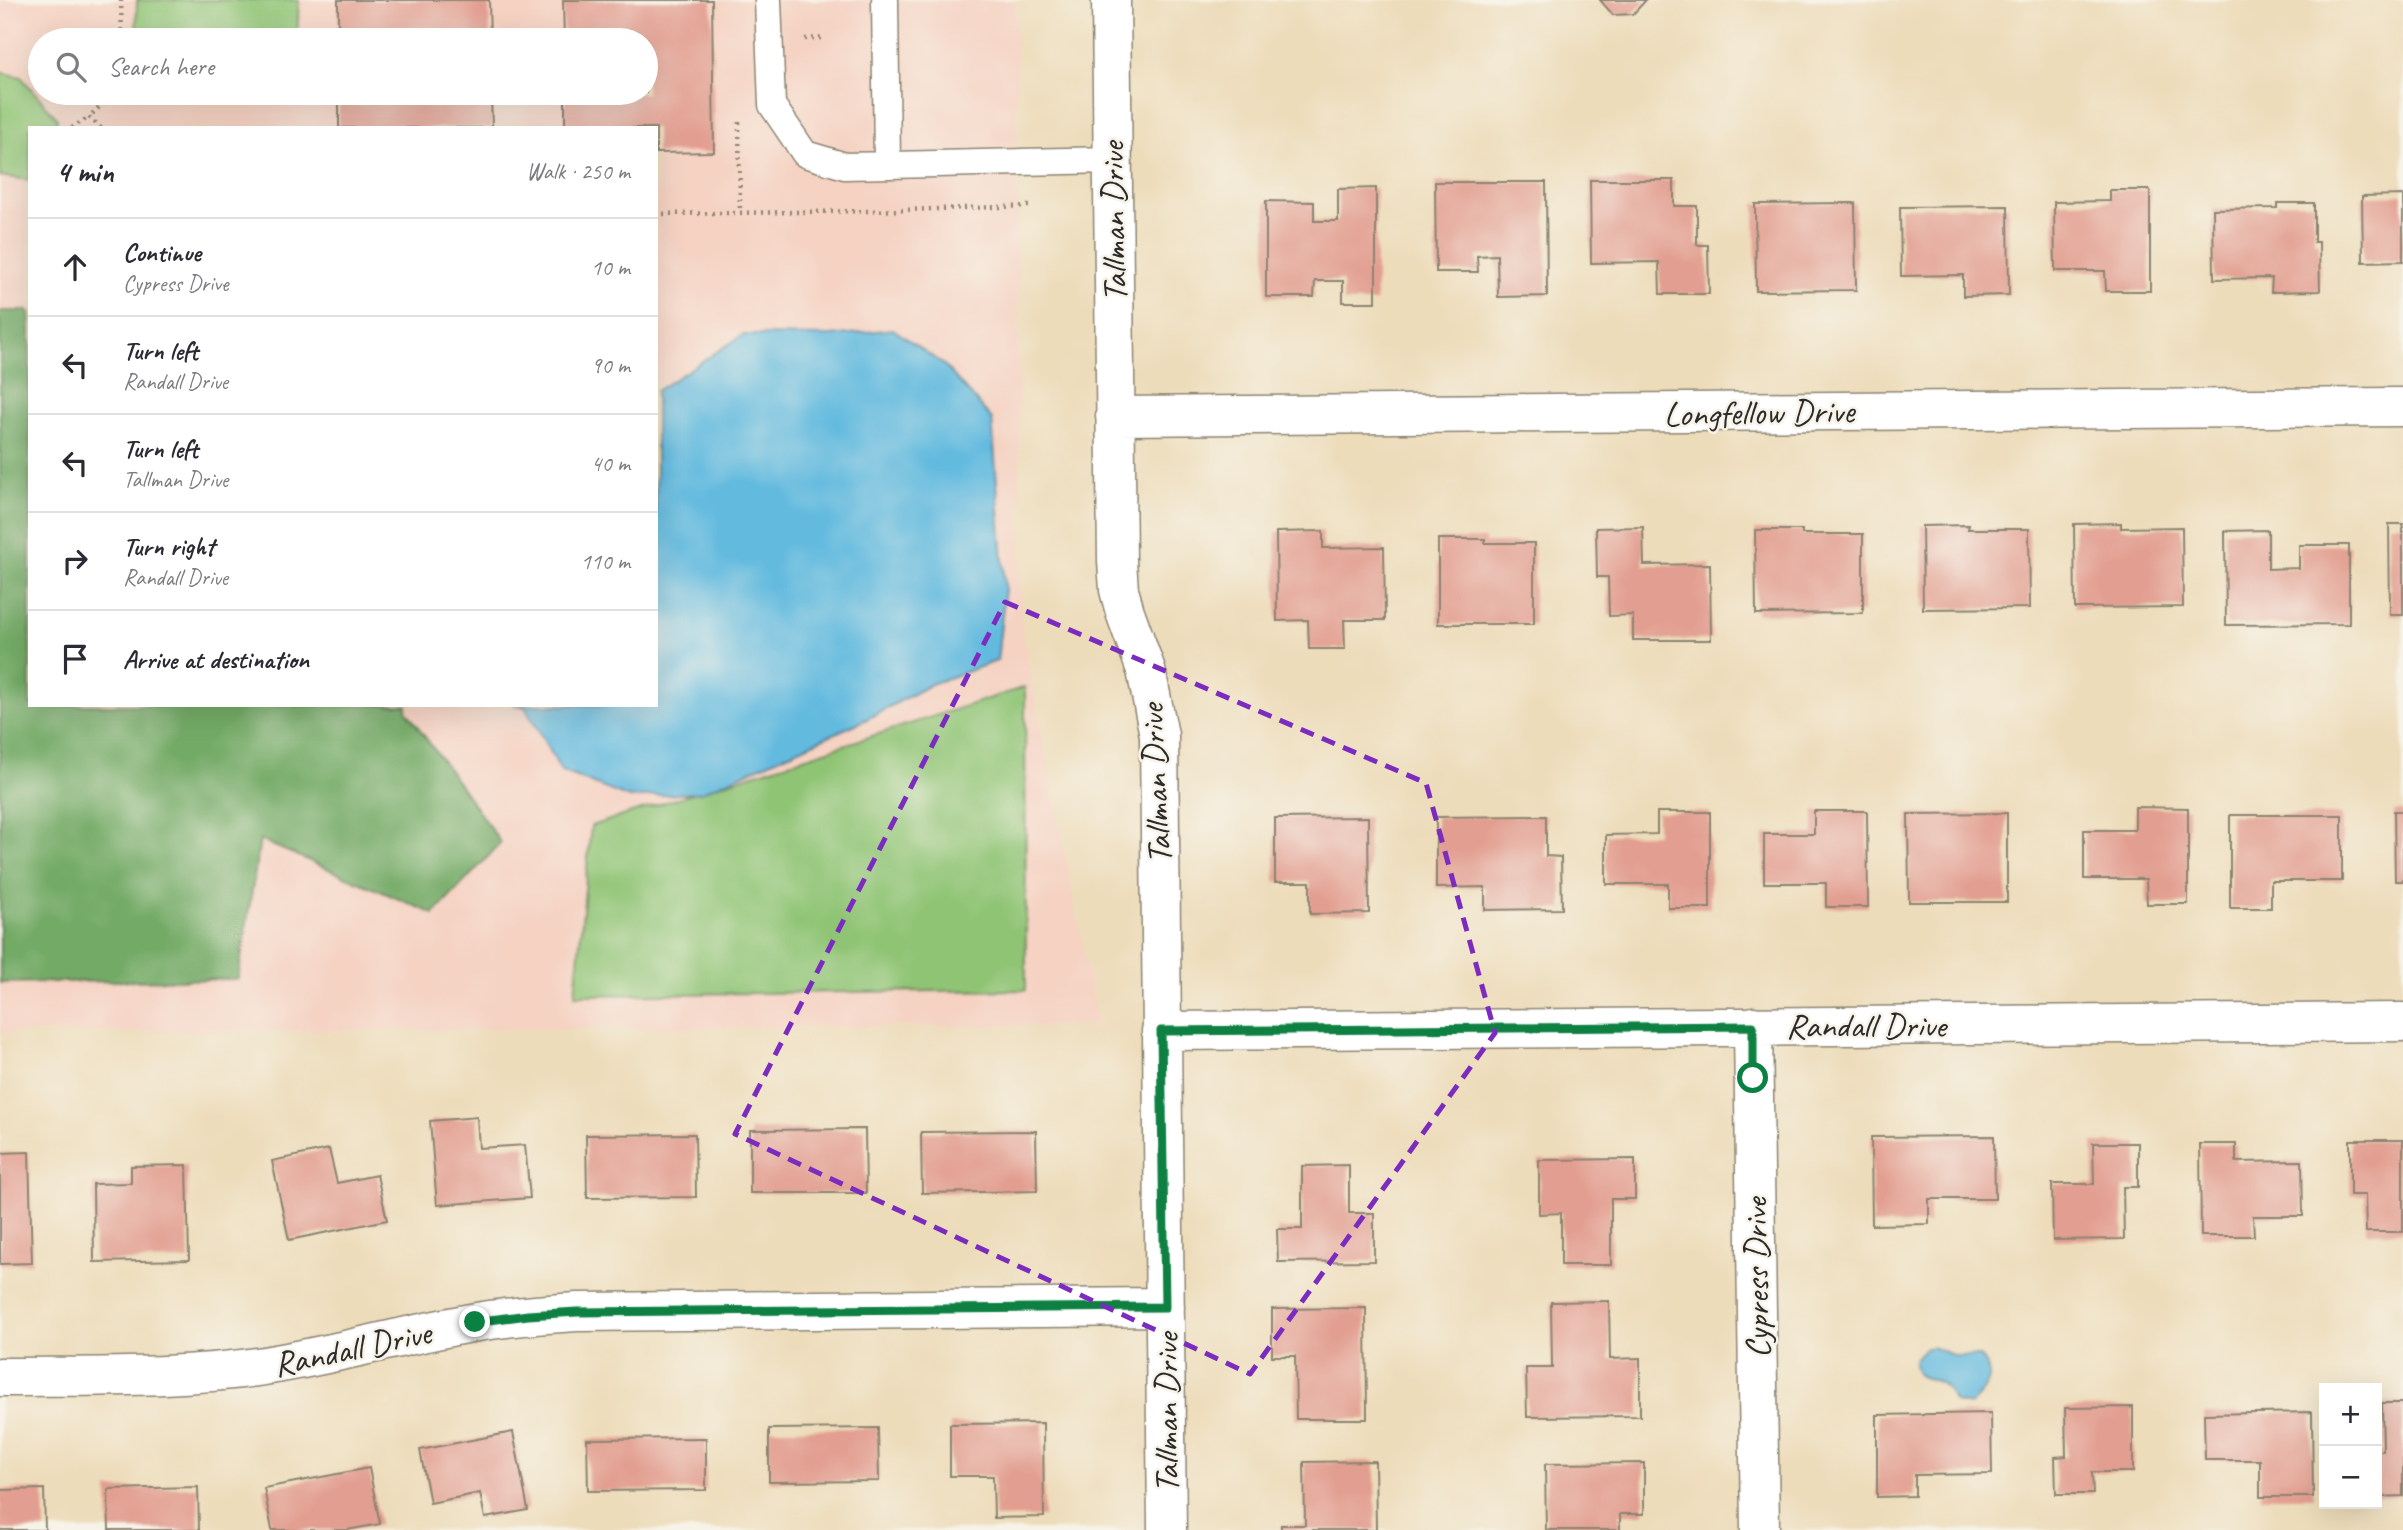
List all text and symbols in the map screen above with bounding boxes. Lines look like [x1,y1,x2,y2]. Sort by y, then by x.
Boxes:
search box [28,28,658,105]
icon: search [52,48,90,86]
text: Search here [108,50,214,83]
street label: Tallman Drive [1090,139,1137,302]
text: 4 min [56,153,113,191]
text: Walk · 250 m [526,157,630,186]
text: Continue [123,236,201,269]
icon: ahead [56,248,94,286]
text: 10 m [591,253,630,282]
text: Cypress Drive [123,269,228,298]
text: Turn left [123,334,198,367]
icon: left [56,346,94,384]
text: 90 m [591,351,630,380]
text: Randall Drive [123,367,228,396]
street label: Longfellow Drive [1663,388,1857,437]
text: Turn left [123,432,198,465]
icon: left [56,444,94,482]
text: 40 m [591,449,630,478]
text: Tallman Drive [123,465,228,494]
text: Turn right [123,530,214,563]
icon: right [56,542,94,580]
text: 110 m [581,547,630,576]
text: Randall Drive [123,563,228,592]
icon: arrive [56,640,94,678]
text: Arrive at destination [123,643,309,676]
street label: Tallman Drive [1129,700,1182,865]
street label: Randall Drive [1786,1003,1949,1048]
route start [1737,1062,1768,1093]
street label: Cypress Drive [1733,1195,1780,1359]
route end [459,1306,490,1337]
street label: Randall Drive [269,1309,438,1387]
street label: Tallman Drive [1144,1330,1189,1493]
map controls [2319,1383,2382,1509]
button: + [2319,1383,2382,1446]
button: − [2319,1446,2382,1509]

